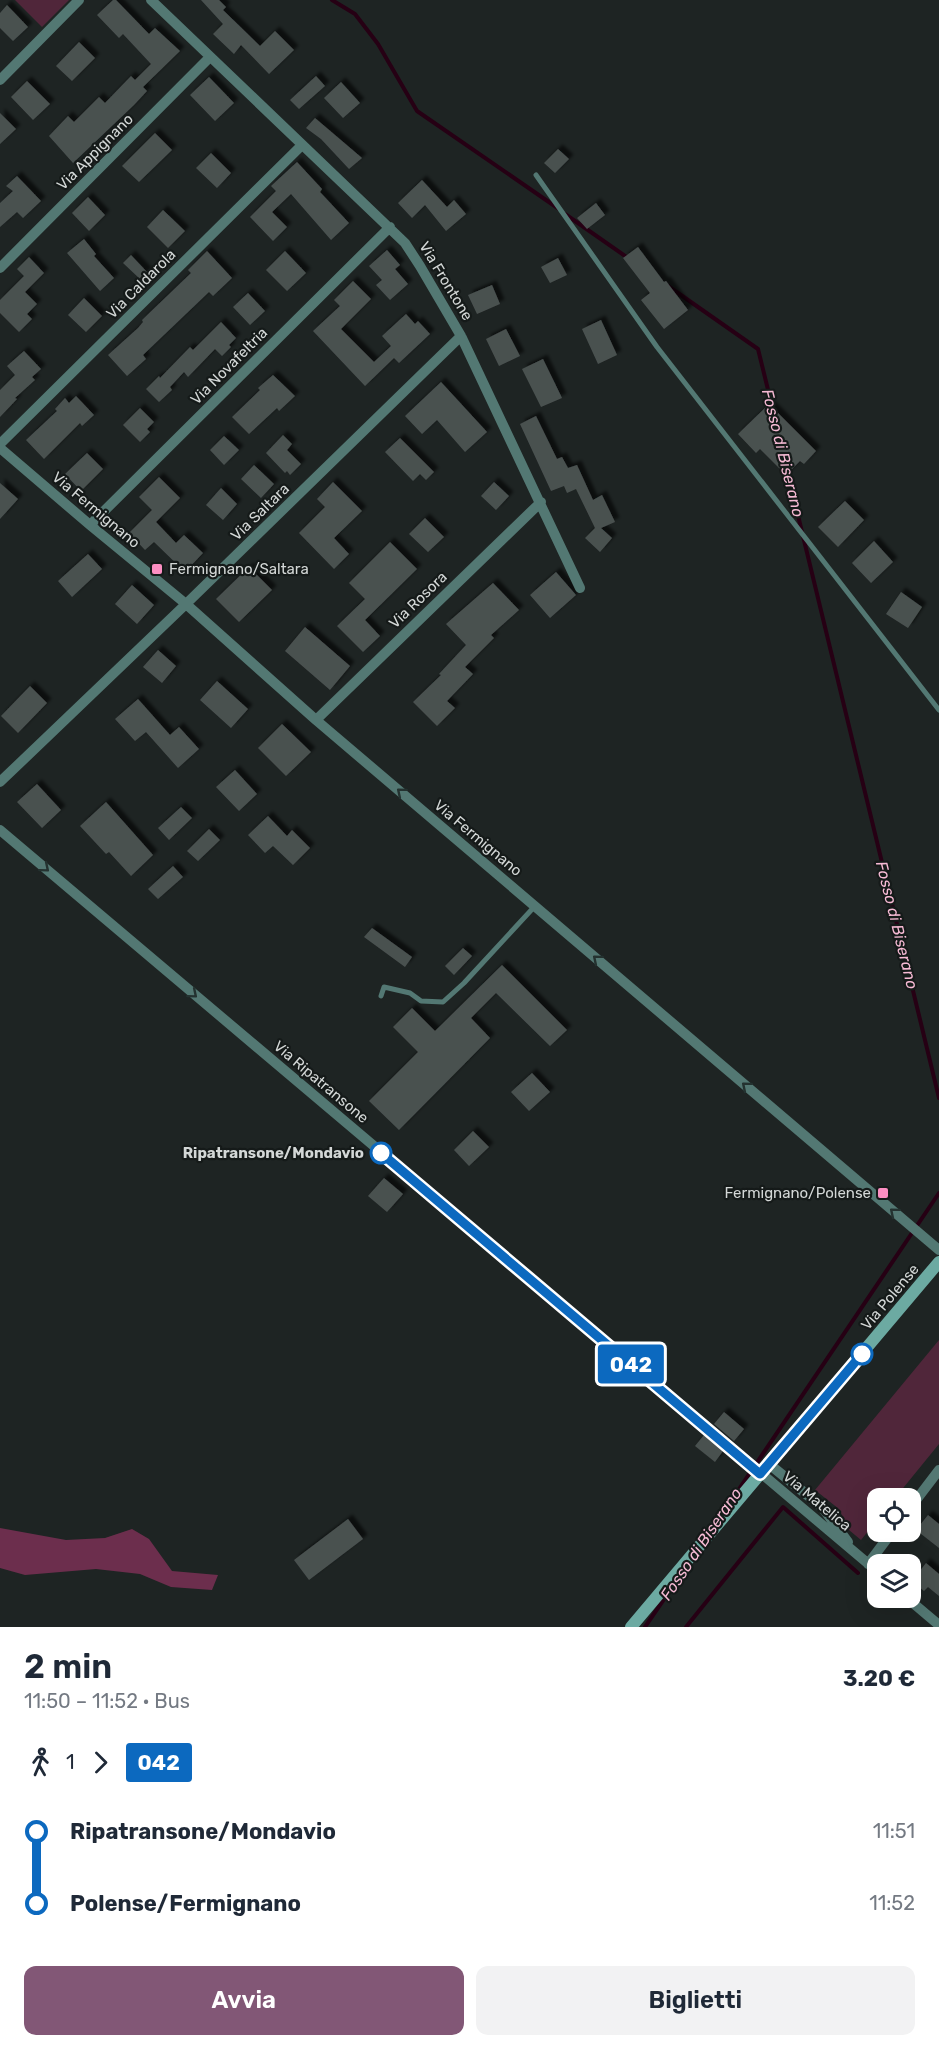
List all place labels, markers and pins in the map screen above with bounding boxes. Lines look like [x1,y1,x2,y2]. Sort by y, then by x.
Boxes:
place label: Fermignano/Saltara [169,560,309,578]
marker: Fermignano/Saltara [150,562,164,576]
marker: Ripatransone/Mondavio [370,1142,392,1164]
place label: Ripatransone/Mondavio [183,1144,364,1162]
place label: Fermignano/Polense [725,1184,871,1202]
marker: Fermignano/Polense [876,1186,890,1200]
unlabelled marker [851,1343,873,1365]

